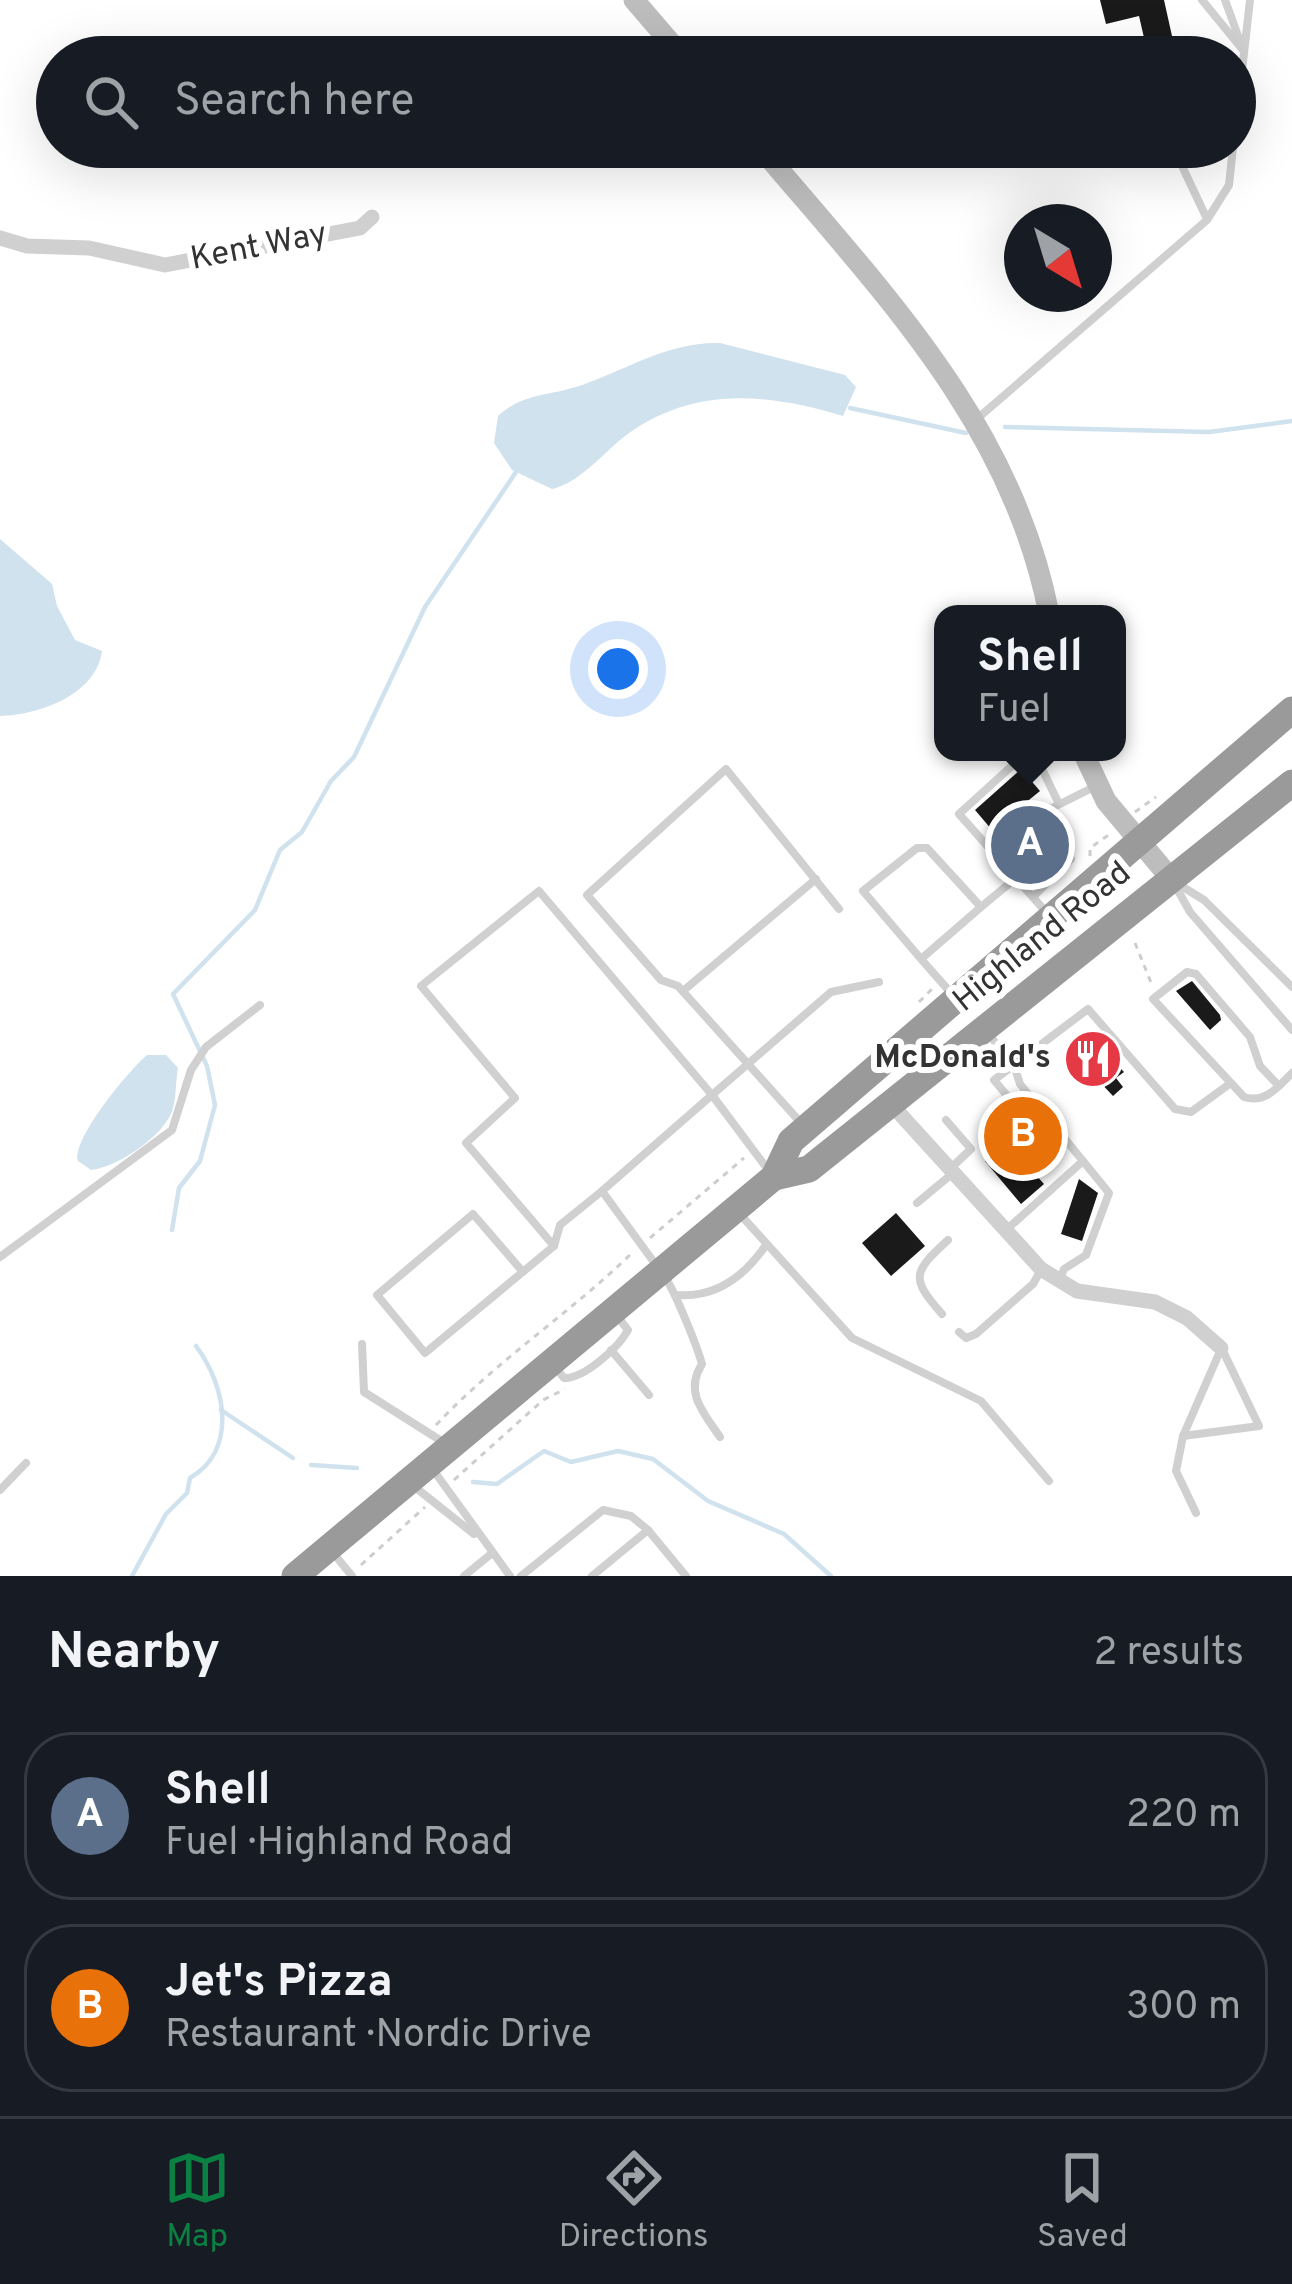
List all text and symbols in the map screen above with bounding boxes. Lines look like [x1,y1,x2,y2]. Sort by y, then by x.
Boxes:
search box [36,36,1256,168]
icon: search [78,69,144,135]
text: Search here [174,74,414,131]
north arrow [1004,204,1112,312]
street label: Kent Way [187,214,331,282]
popup [934,605,1126,761]
text: Shell [977,630,1083,687]
your location [588,639,648,699]
text: Fuel [977,687,1051,736]
pin: A [991,800,1069,890]
street label: Highland Road [946,853,1140,1023]
restaurant icon: McDonald's [1062,1028,1124,1090]
place label: McDonald's [874,1038,1051,1080]
pin: B [984,1091,1062,1181]
text: Nearby [48,1622,220,1687]
text: 2 results [1093,1630,1244,1679]
text: Shell [165,1763,271,1820]
text: A [76,1792,104,1841]
text: 220 m [1126,1792,1241,1841]
text: Fuel · Highland Road [165,1820,513,1869]
text: Jet's Pizza [165,1955,392,2012]
text: B [77,1984,103,2033]
text: 300 m [1126,1984,1241,2033]
text: Restaurant · Nordic Drive [165,2012,592,2061]
tab: Map [164,2145,230,2259]
tab: Directions [559,2145,709,2259]
tab: Saved [1037,2145,1128,2259]

